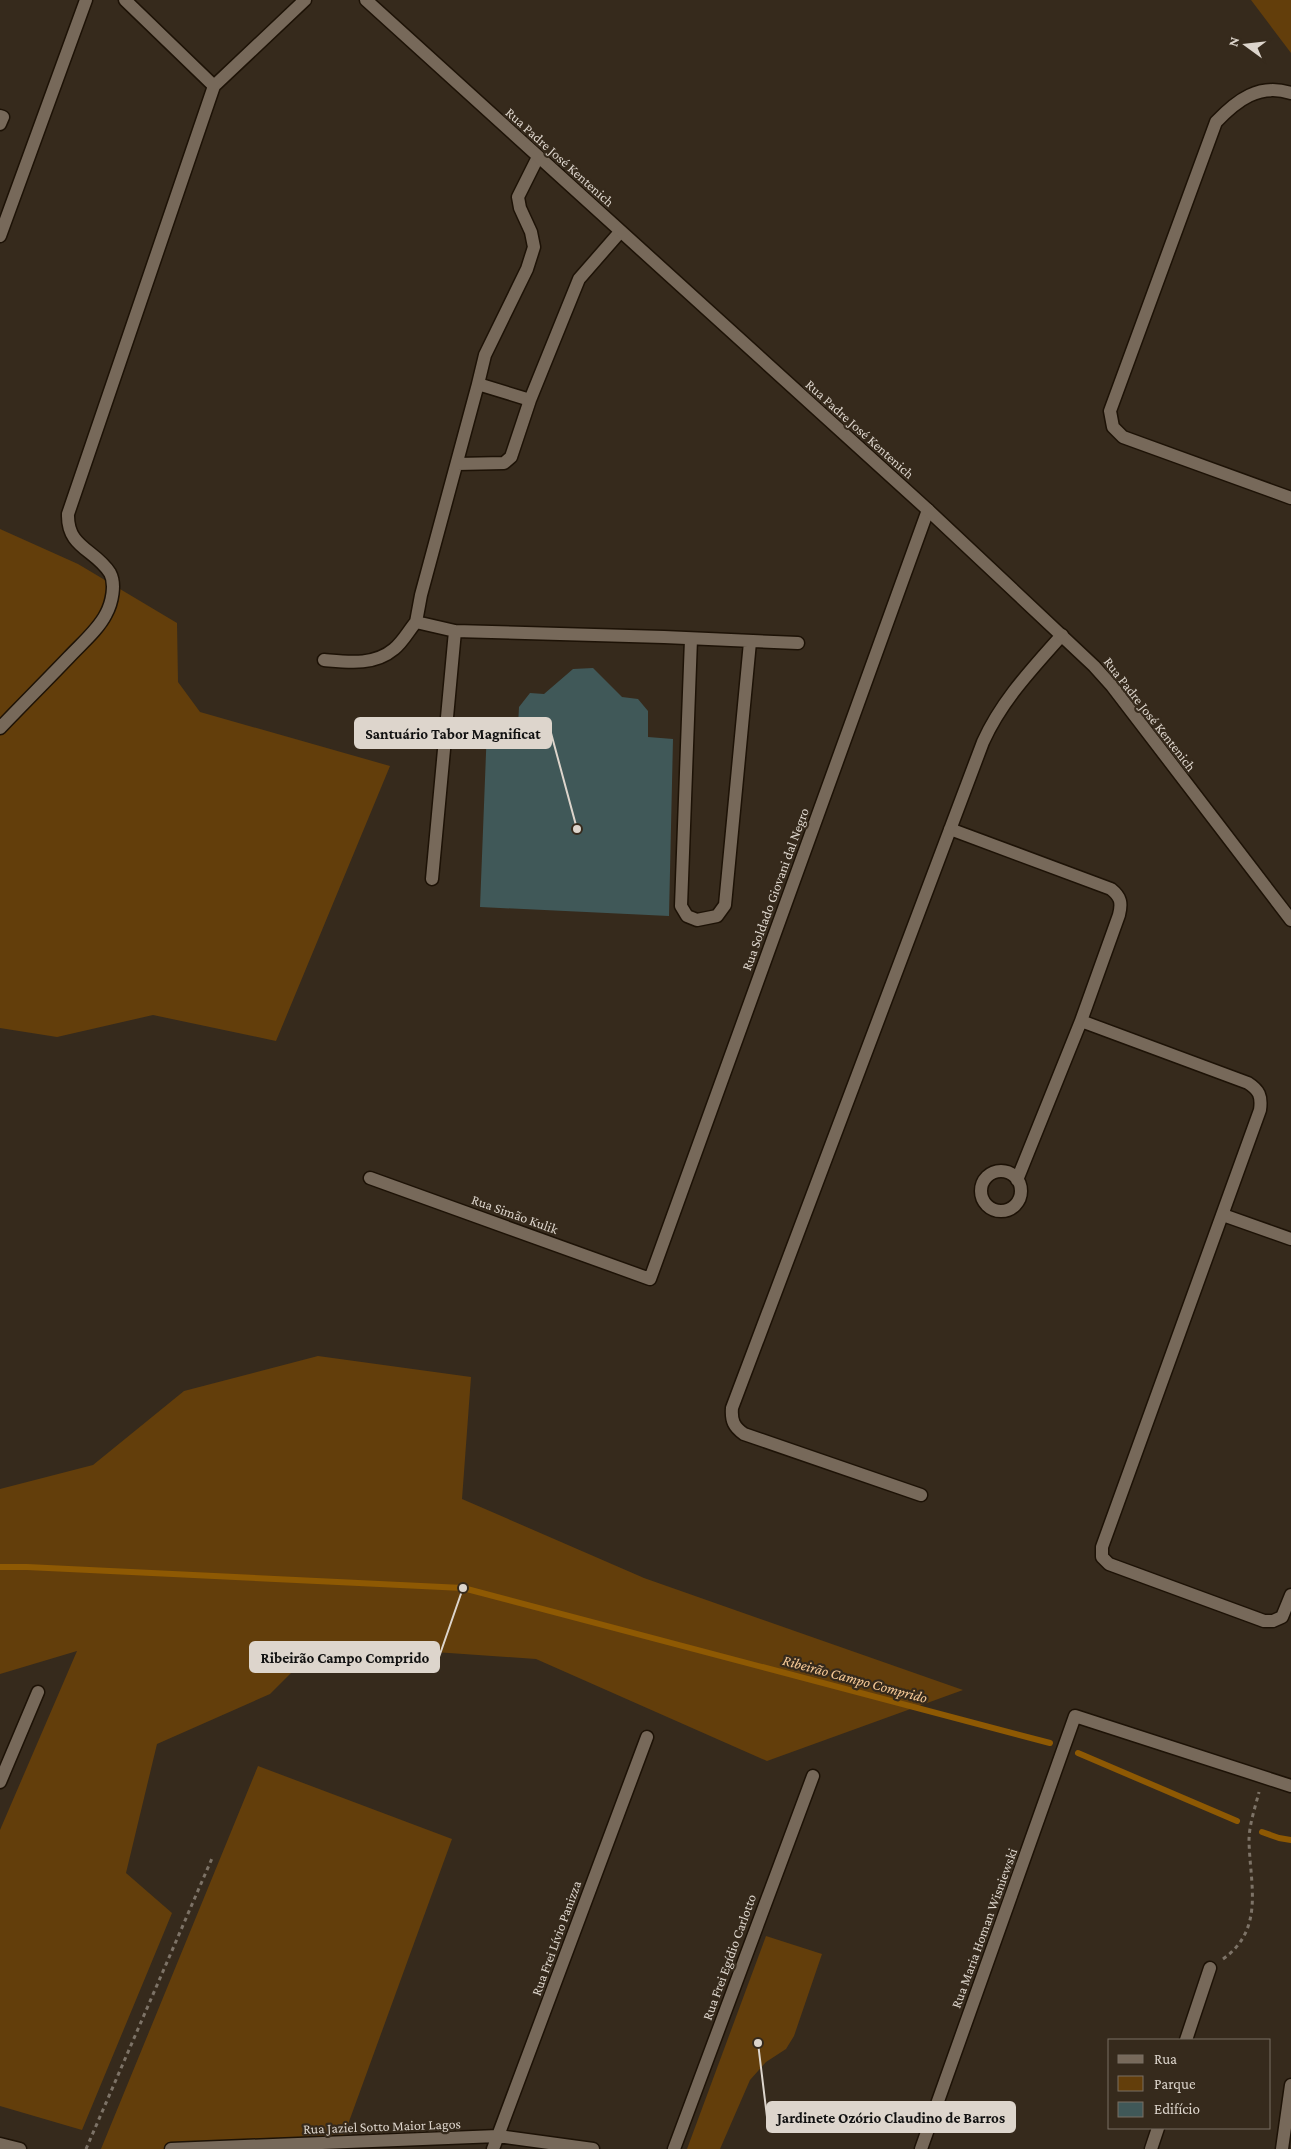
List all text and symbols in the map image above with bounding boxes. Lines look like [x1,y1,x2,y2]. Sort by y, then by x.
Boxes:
north arrow [1221,20,1271,70]
text: N [1224,35,1243,48]
street label: Rua Padre José Kentenich [503,104,618,210]
street label: Rua Padre José Kentenich [803,376,918,482]
street label: Rua Padre José Kentenich [1101,654,1200,775]
callout: Santuário Tabor Magnificat [355,718,551,748]
text: Santuário Tabor Magnificat [365,726,541,742]
street label: Rua Soldado Giovani dal Negro [738,805,812,973]
street label: Rua Simão Kulik [470,1191,561,1237]
callout: Ribeirão Campo Comprido [250,1642,439,1672]
text: Ribeirão Campo Comprido [261,1650,430,1666]
water label: Ribeirão Campo Comprido [781,1652,929,1707]
street label: Rua Maria Homan Wisniewski [948,1845,1021,2010]
street label: Rua Frei Lívio Panizza [528,1878,584,1998]
street label: Rua Frei Egídio Carlotto [699,1892,759,2022]
legend [1108,2039,1271,2129]
text: Rua [1154,2051,1177,2067]
text: Parque [1154,2076,1196,2093]
text: Edifício [1154,2101,1200,2117]
callout: Jardinete Ozório Claudino de Barros [767,2102,1015,2132]
text: Jardinete Ozório Claudino de Barros [775,2110,1005,2126]
street label: Rua Jaziel Sotto Maior Lagos [303,2115,461,2137]

